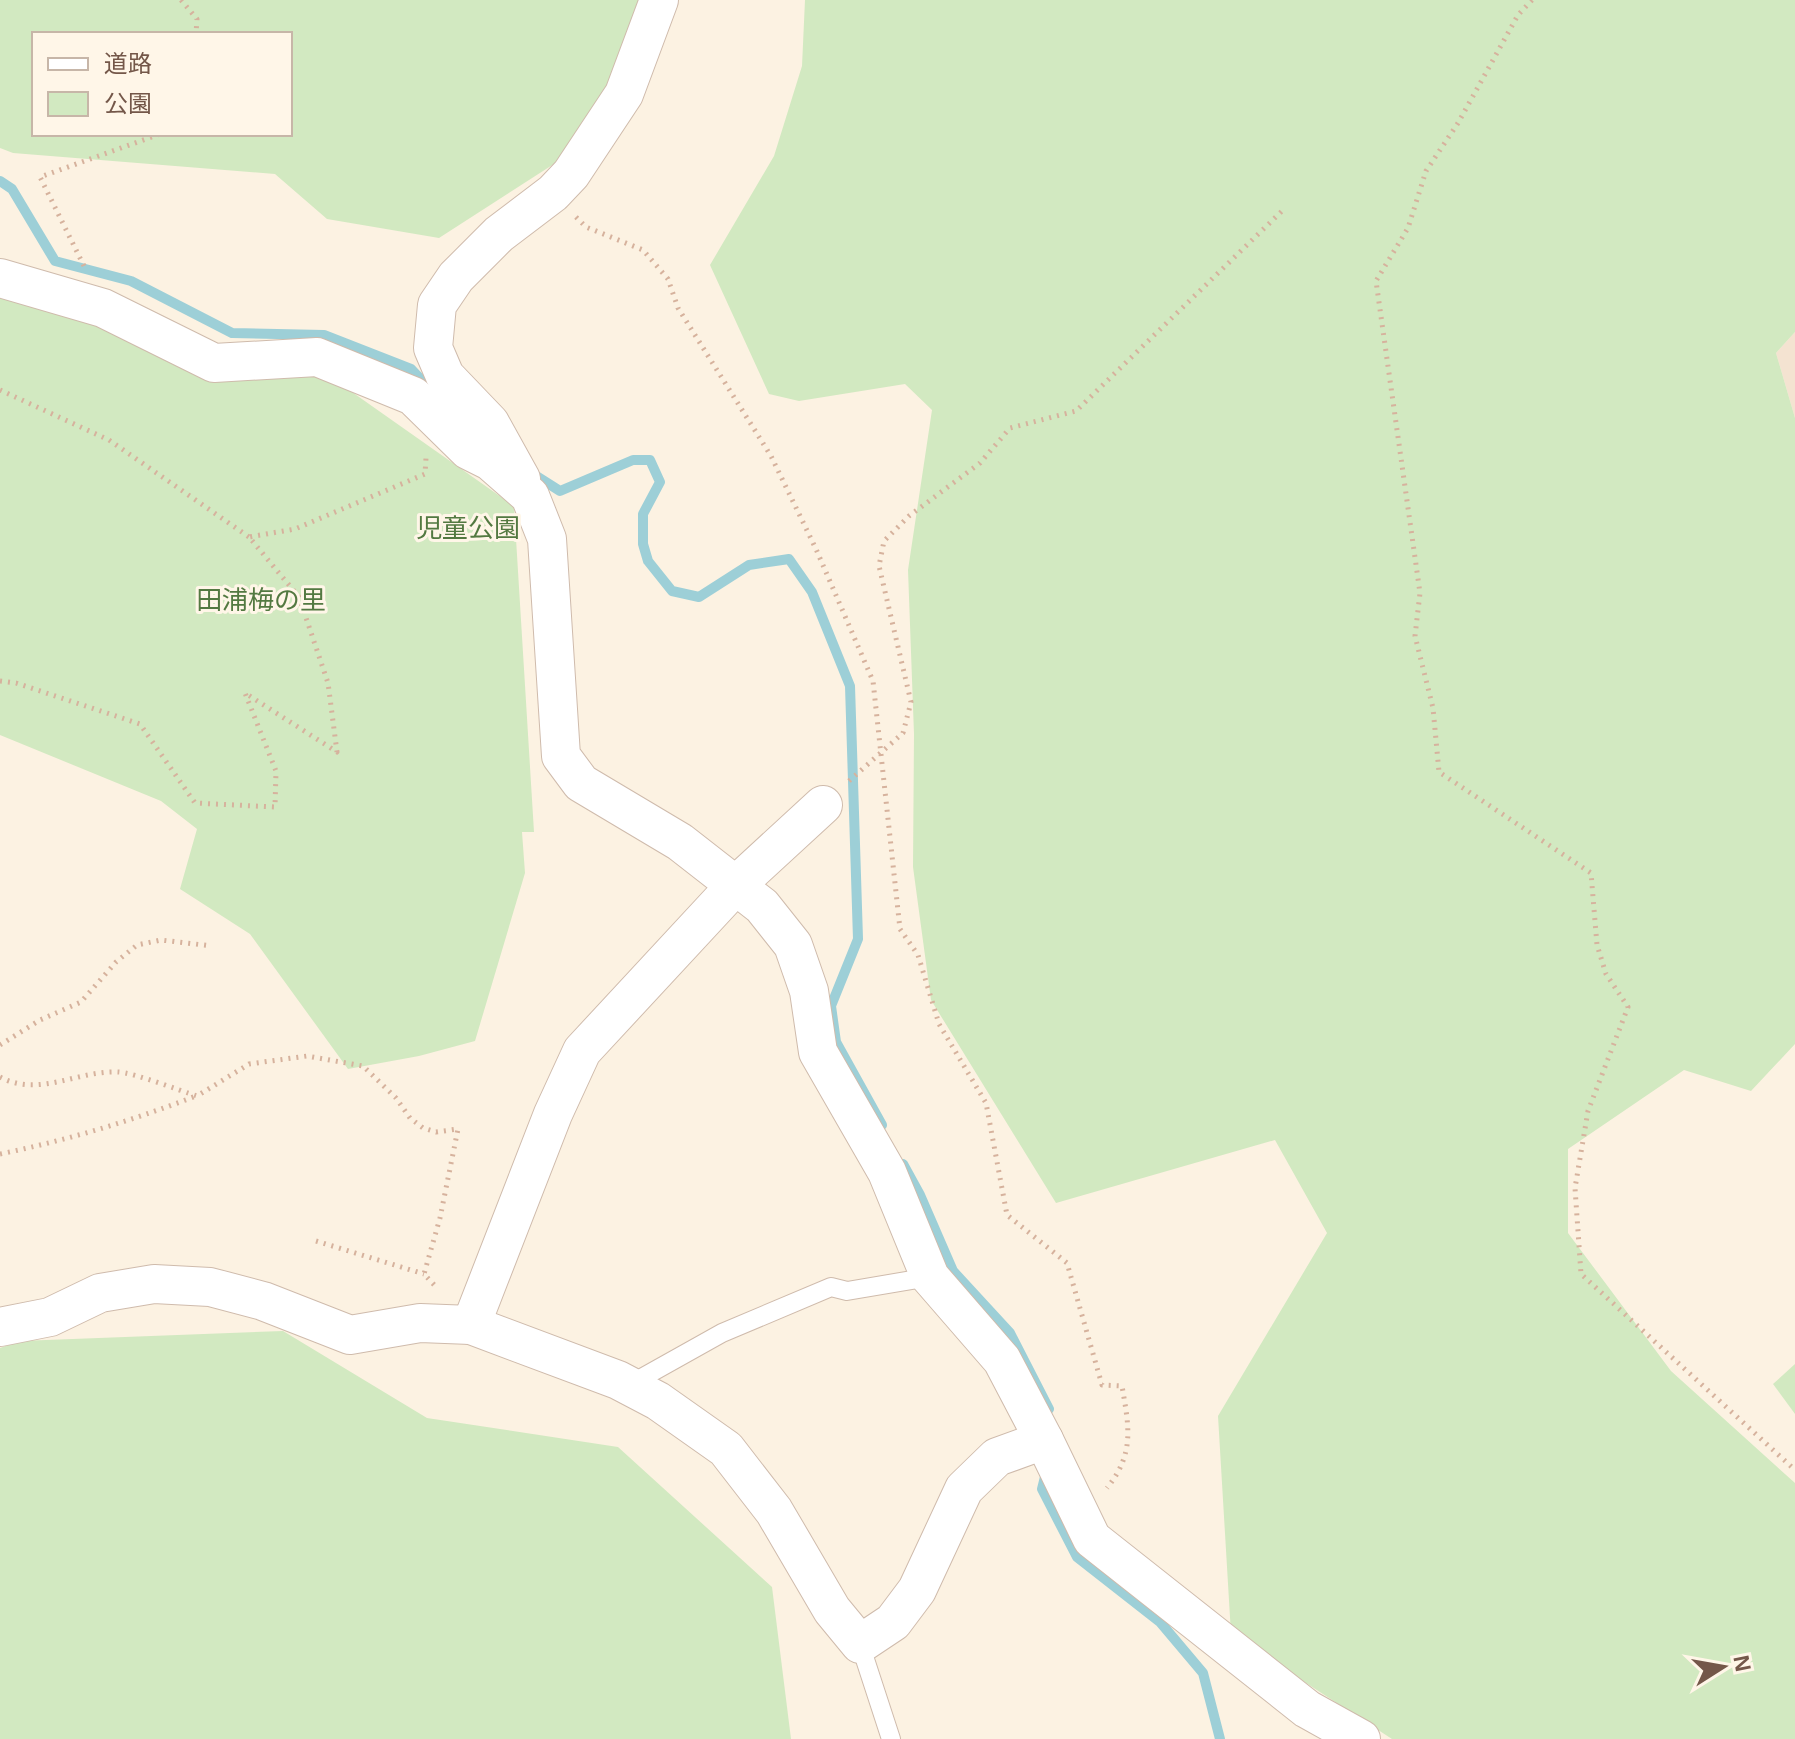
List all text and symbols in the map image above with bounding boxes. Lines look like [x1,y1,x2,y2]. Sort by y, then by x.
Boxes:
legend [32,32,292,136]
text: 道路 [104,50,152,77]
text: 公園 [104,90,152,117]
park label: 児童公園 [416,513,520,543]
park label: 田浦梅の里 [196,585,326,615]
north arrow [1683,1627,1763,1707]
text: N [1728,1653,1756,1673]

